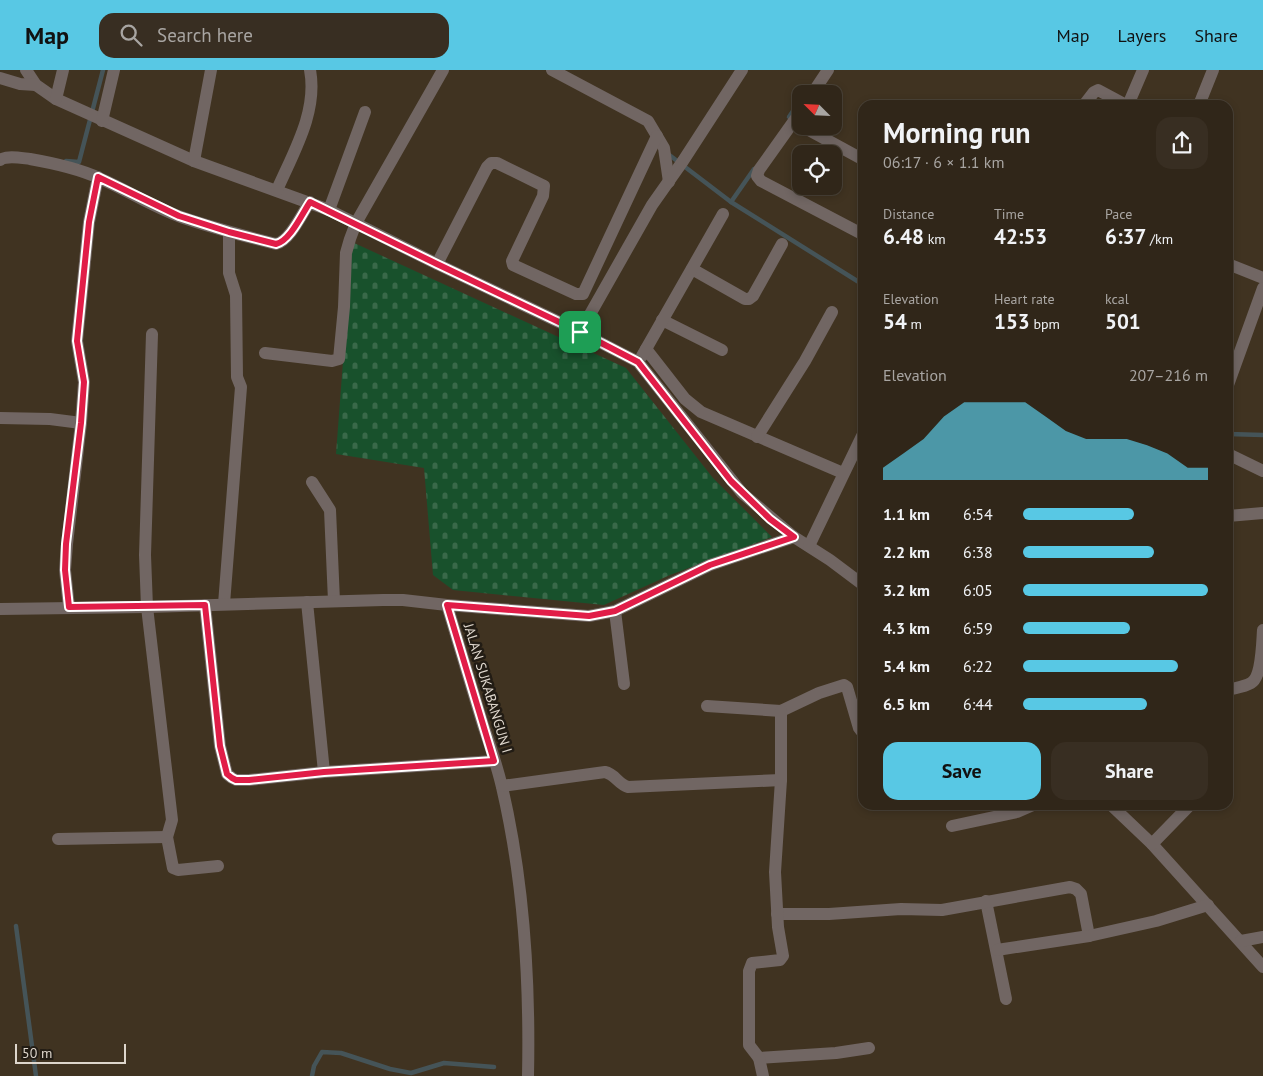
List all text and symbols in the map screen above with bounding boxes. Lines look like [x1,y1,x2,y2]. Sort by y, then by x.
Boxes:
search box [99,13,449,58]
text: Map [25,20,69,51]
icon: search [117,21,145,49]
text: Search here [157,23,253,47]
text: Map [1057,24,1089,47]
text: Layers [1117,24,1166,47]
text: Share [1194,24,1238,47]
north arrow [792,85,842,135]
map controls [792,85,842,195]
text: Morning run [883,114,1031,151]
button: share [1156,117,1208,169]
button: locate [792,145,842,195]
text: 06:17 · 6 × 1.1 km [883,152,1004,172]
text: Distance [883,205,934,223]
text: Time [994,205,1024,223]
text: Pace [1105,205,1132,223]
text: 6.48 [883,223,924,250]
text: 42:53 [994,223,1047,250]
text: 6:37 [1105,223,1146,250]
text: km [924,230,946,248]
text: /km [1146,230,1173,248]
text: Elevation [883,290,939,308]
text: Heart rate [994,290,1055,308]
text: kcal [1105,290,1129,308]
text: 54 [883,308,907,335]
text: 153 [994,308,1030,335]
text: 501 [1105,308,1141,335]
pin [559,311,601,353]
text: m [907,315,922,333]
text: bpm [1030,315,1060,333]
icon: arrive [566,318,594,346]
text: Elevation [883,365,947,385]
text: 207–216 m [1129,365,1208,385]
text: 1.1 km [883,504,930,524]
text: 6:54 [963,504,993,524]
text: 2.2 km [883,542,930,562]
text: 6:38 [963,542,993,562]
text: 3.2 km [883,580,930,600]
text: 6:05 [963,580,993,600]
text: 4.3 km [883,618,930,638]
text: 6:59 [963,618,993,638]
street label: JALAN SUKABANGUN I [459,620,516,755]
text: 5.4 km [883,656,930,676]
text: 6:22 [963,656,993,676]
text: 6.5 km [883,694,930,714]
text: 6:44 [963,694,993,714]
button: Save [883,742,1041,800]
button: Share [1051,742,1208,800]
scale bar [15,1041,126,1064]
text: 50 m [22,1044,52,1062]

